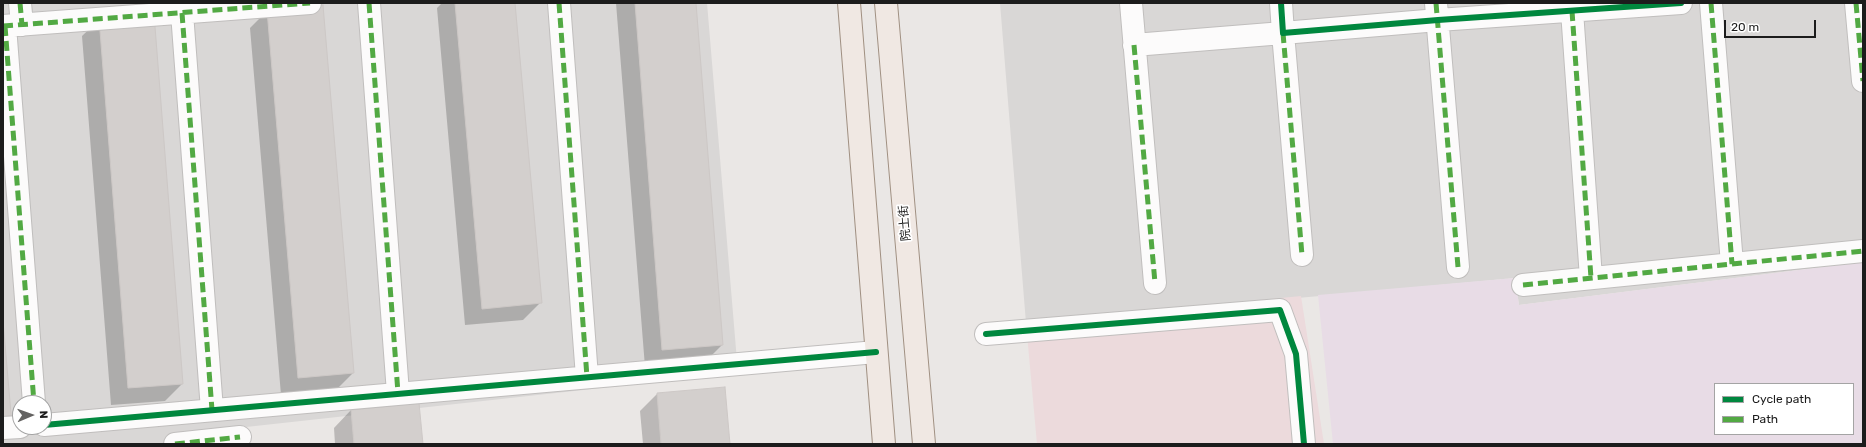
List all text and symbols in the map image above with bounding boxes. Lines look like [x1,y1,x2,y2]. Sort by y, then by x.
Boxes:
scale bar [1726,12,1818,38]
text: 20 m [1731,20,1759,34]
street label: 院士街 [896,204,914,242]
legend [1714,383,1854,435]
text: Cycle path [1752,392,1811,406]
north arrow [12,395,52,435]
text: N [37,410,50,419]
text: Path [1752,412,1778,426]

